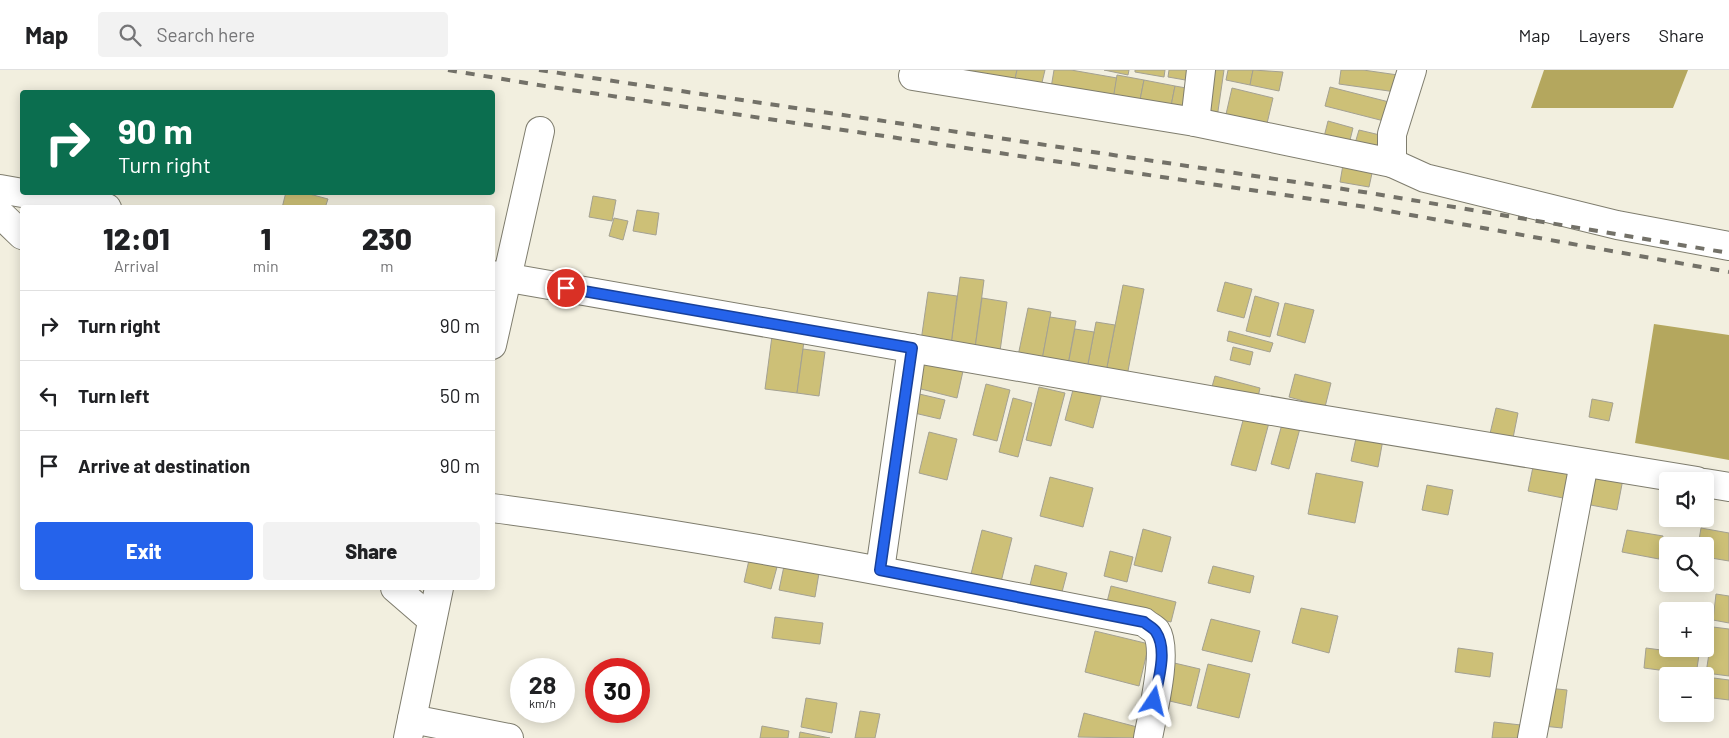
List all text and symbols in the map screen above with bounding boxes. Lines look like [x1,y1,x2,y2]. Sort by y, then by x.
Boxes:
search box [98,12,448,57]
text: Map [25,20,68,49]
icon: search [116,21,144,49]
text: Search here [156,23,255,46]
text: Map [1518,24,1550,46]
text: Layers [1578,24,1631,46]
text: Share [1659,24,1704,46]
text: 90 m [118,109,193,151]
icon: right [35,110,100,175]
text: Turn right [118,151,211,177]
text: 12:01 [103,220,170,256]
text: 1 [260,220,271,256]
text: 230 [362,220,412,256]
text: Arrival [114,256,159,275]
text: min [253,256,279,275]
text: m [380,256,393,275]
pin [545,267,587,309]
icon: arrive [552,274,580,302]
icon: right [35,312,63,340]
text: Turn right [78,314,160,337]
text: 90 m [440,314,480,337]
icon: left [35,382,63,410]
text: Turn left [78,384,149,407]
text: 50 m [440,384,480,407]
icon: arrive [35,452,63,480]
text: Arrive at destination [78,454,250,477]
text: 90 m [440,454,480,477]
map controls [1659,472,1714,722]
button: sound [1659,472,1714,527]
button: Exit [35,522,253,580]
button: Share [263,522,480,580]
button: search [1659,537,1714,592]
button: + [1659,602,1714,657]
speed limit sign: 30 [585,658,650,723]
button: − [1659,667,1714,722]
text: 28 [529,669,556,699]
position arrow [1127,674,1179,726]
text: km/h [529,696,556,710]

